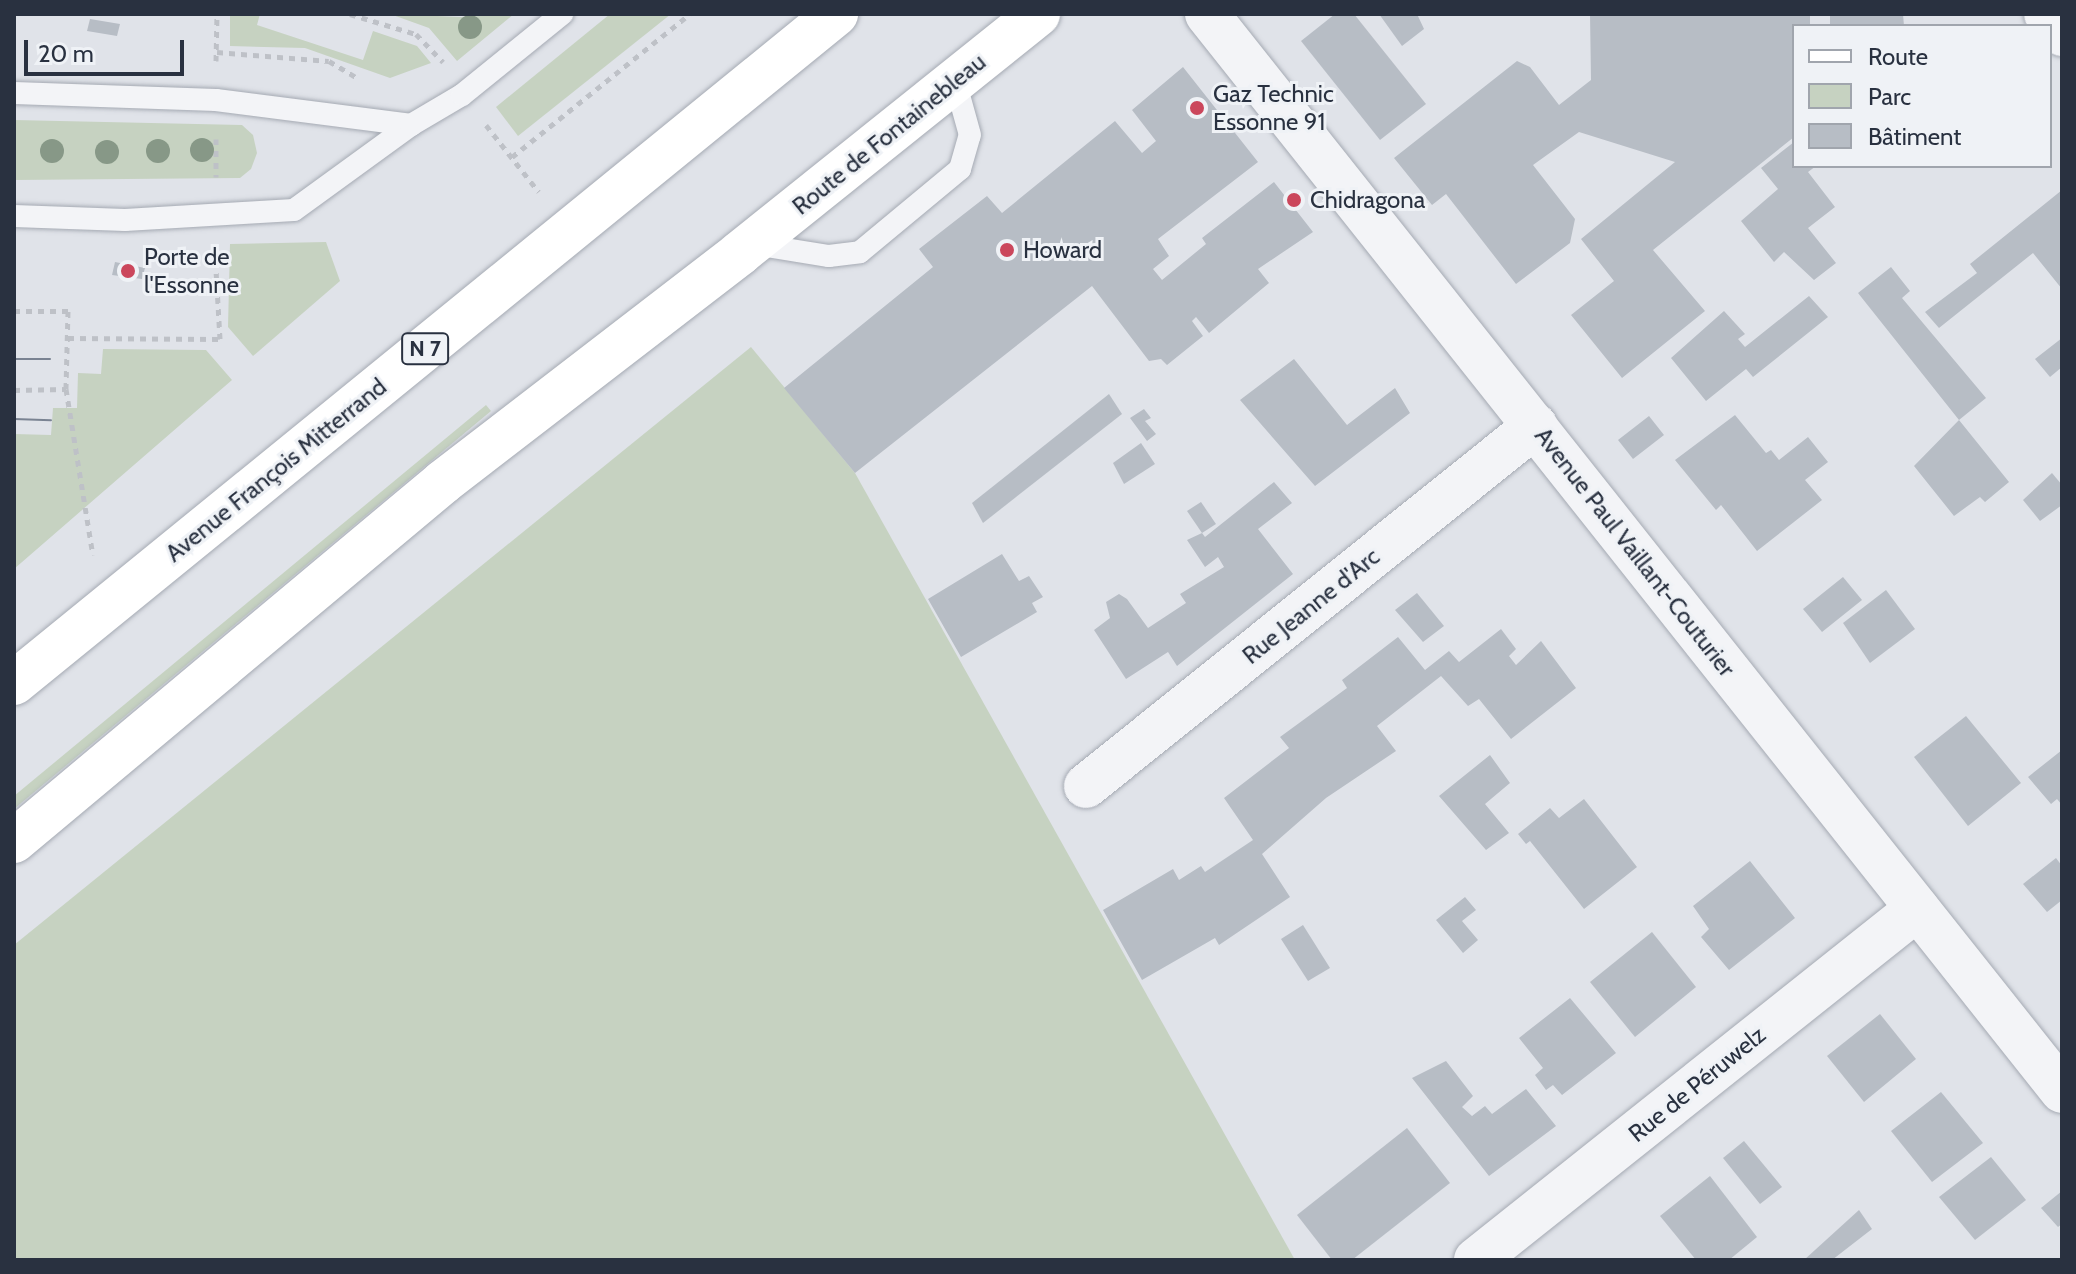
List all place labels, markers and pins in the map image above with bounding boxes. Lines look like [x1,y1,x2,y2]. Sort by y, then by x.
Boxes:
place label: Gaz Technic Essonne 91 [1213,80,1334,136]
marker: Gaz Technic Essonne 91 [1188,99,1206,117]
place label: Chidragona [1310,186,1425,214]
marker: Chidragona [1285,191,1303,209]
place label: Howard [1023,236,1102,264]
marker: Howard [998,241,1016,259]
place label: Porte de l'Essonne [144,243,239,299]
marker: Porte de l'Essonne [119,262,137,280]

